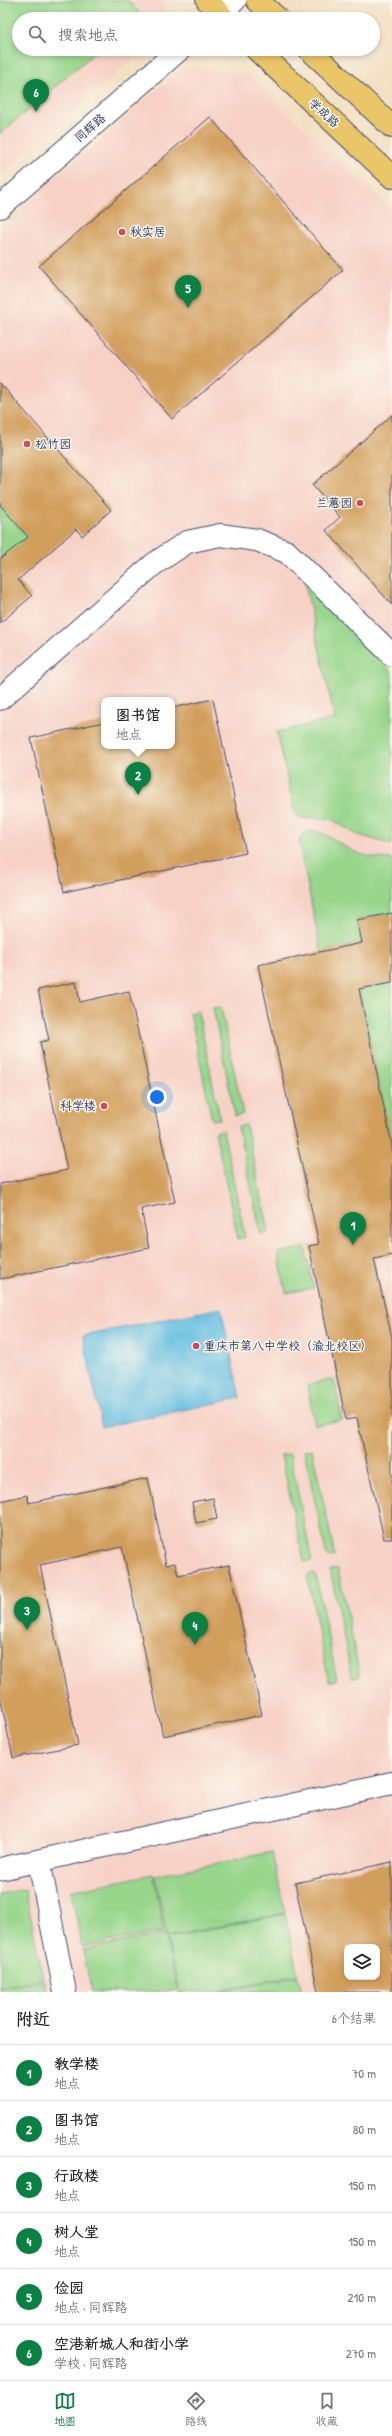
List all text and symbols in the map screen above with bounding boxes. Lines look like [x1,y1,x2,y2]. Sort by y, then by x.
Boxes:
search box [12,12,380,56]
icon: search [26,23,48,45]
text: 搜索地点 [58,24,118,45]
pin: 6 [23,79,49,112]
street label: 学成路 [305,94,343,131]
street label: 同辉路 [71,109,109,146]
place label: 秋实居 [130,223,166,240]
marker: 秋实居 [117,227,127,237]
pin: 5 [175,275,201,308]
place label: 松竹园 [35,435,71,452]
marker: 松竹园 [22,439,32,449]
place label: 兰蕙园 [316,494,352,511]
marker: 兰蕙园 [355,498,365,508]
popup [101,697,175,749]
text: 图书馆 [115,704,161,725]
text: 地点 [115,725,142,743]
pin: 2 [125,762,151,795]
your location [147,1087,167,1107]
place label: 科学楼 [60,1097,96,1114]
marker: 科学楼 [99,1101,109,1111]
pin: 1 [340,1212,366,1245]
place label: 重庆市第八中学校（渝北校区） [204,1337,372,1354]
marker: 重庆市第八中学校（渝北校区） [191,1341,201,1351]
pin: 3 [14,1597,40,1630]
pin: 4 [182,1612,208,1645]
map controls [344,1944,380,1980]
button: layers [344,1944,380,1980]
text: 附近 [16,2007,50,2030]
text: 6个结果 [332,2009,376,2027]
text: 教学楼 [54,2053,99,2074]
text: 1 [27,2064,31,2082]
text: 70 m [352,2064,376,2082]
text: 地点 [54,2074,80,2092]
text: 图书馆 [54,2109,99,2130]
text: 2 [26,2120,32,2138]
text: 80 m [353,2120,376,2138]
text: 地点 [54,2130,80,2148]
text: 行政楼 [54,2165,99,2186]
text: 3 [26,2176,32,2194]
text: 150 m [348,2176,376,2194]
text: 地点 [54,2186,80,2204]
text: 树人堂 [54,2221,99,2242]
text: 4 [27,2232,31,2250]
text: 150 m [348,2232,376,2250]
text: 地点 [54,2242,80,2260]
text: 俭园 [54,2277,84,2298]
text: 5 [26,2288,32,2306]
text: 210 m [348,2288,376,2306]
text: 地点 · 同辉路 [54,2298,128,2316]
text: 空港新城人和街小学 [54,2333,189,2354]
text: 6 [26,2344,32,2362]
text: 270 m [346,2344,376,2362]
text: 学校 · 同辉路 [54,2354,128,2372]
tab: 地图 [54,2390,76,2428]
tab: 路线 [185,2390,207,2428]
tab: 收藏 [316,2390,338,2428]

